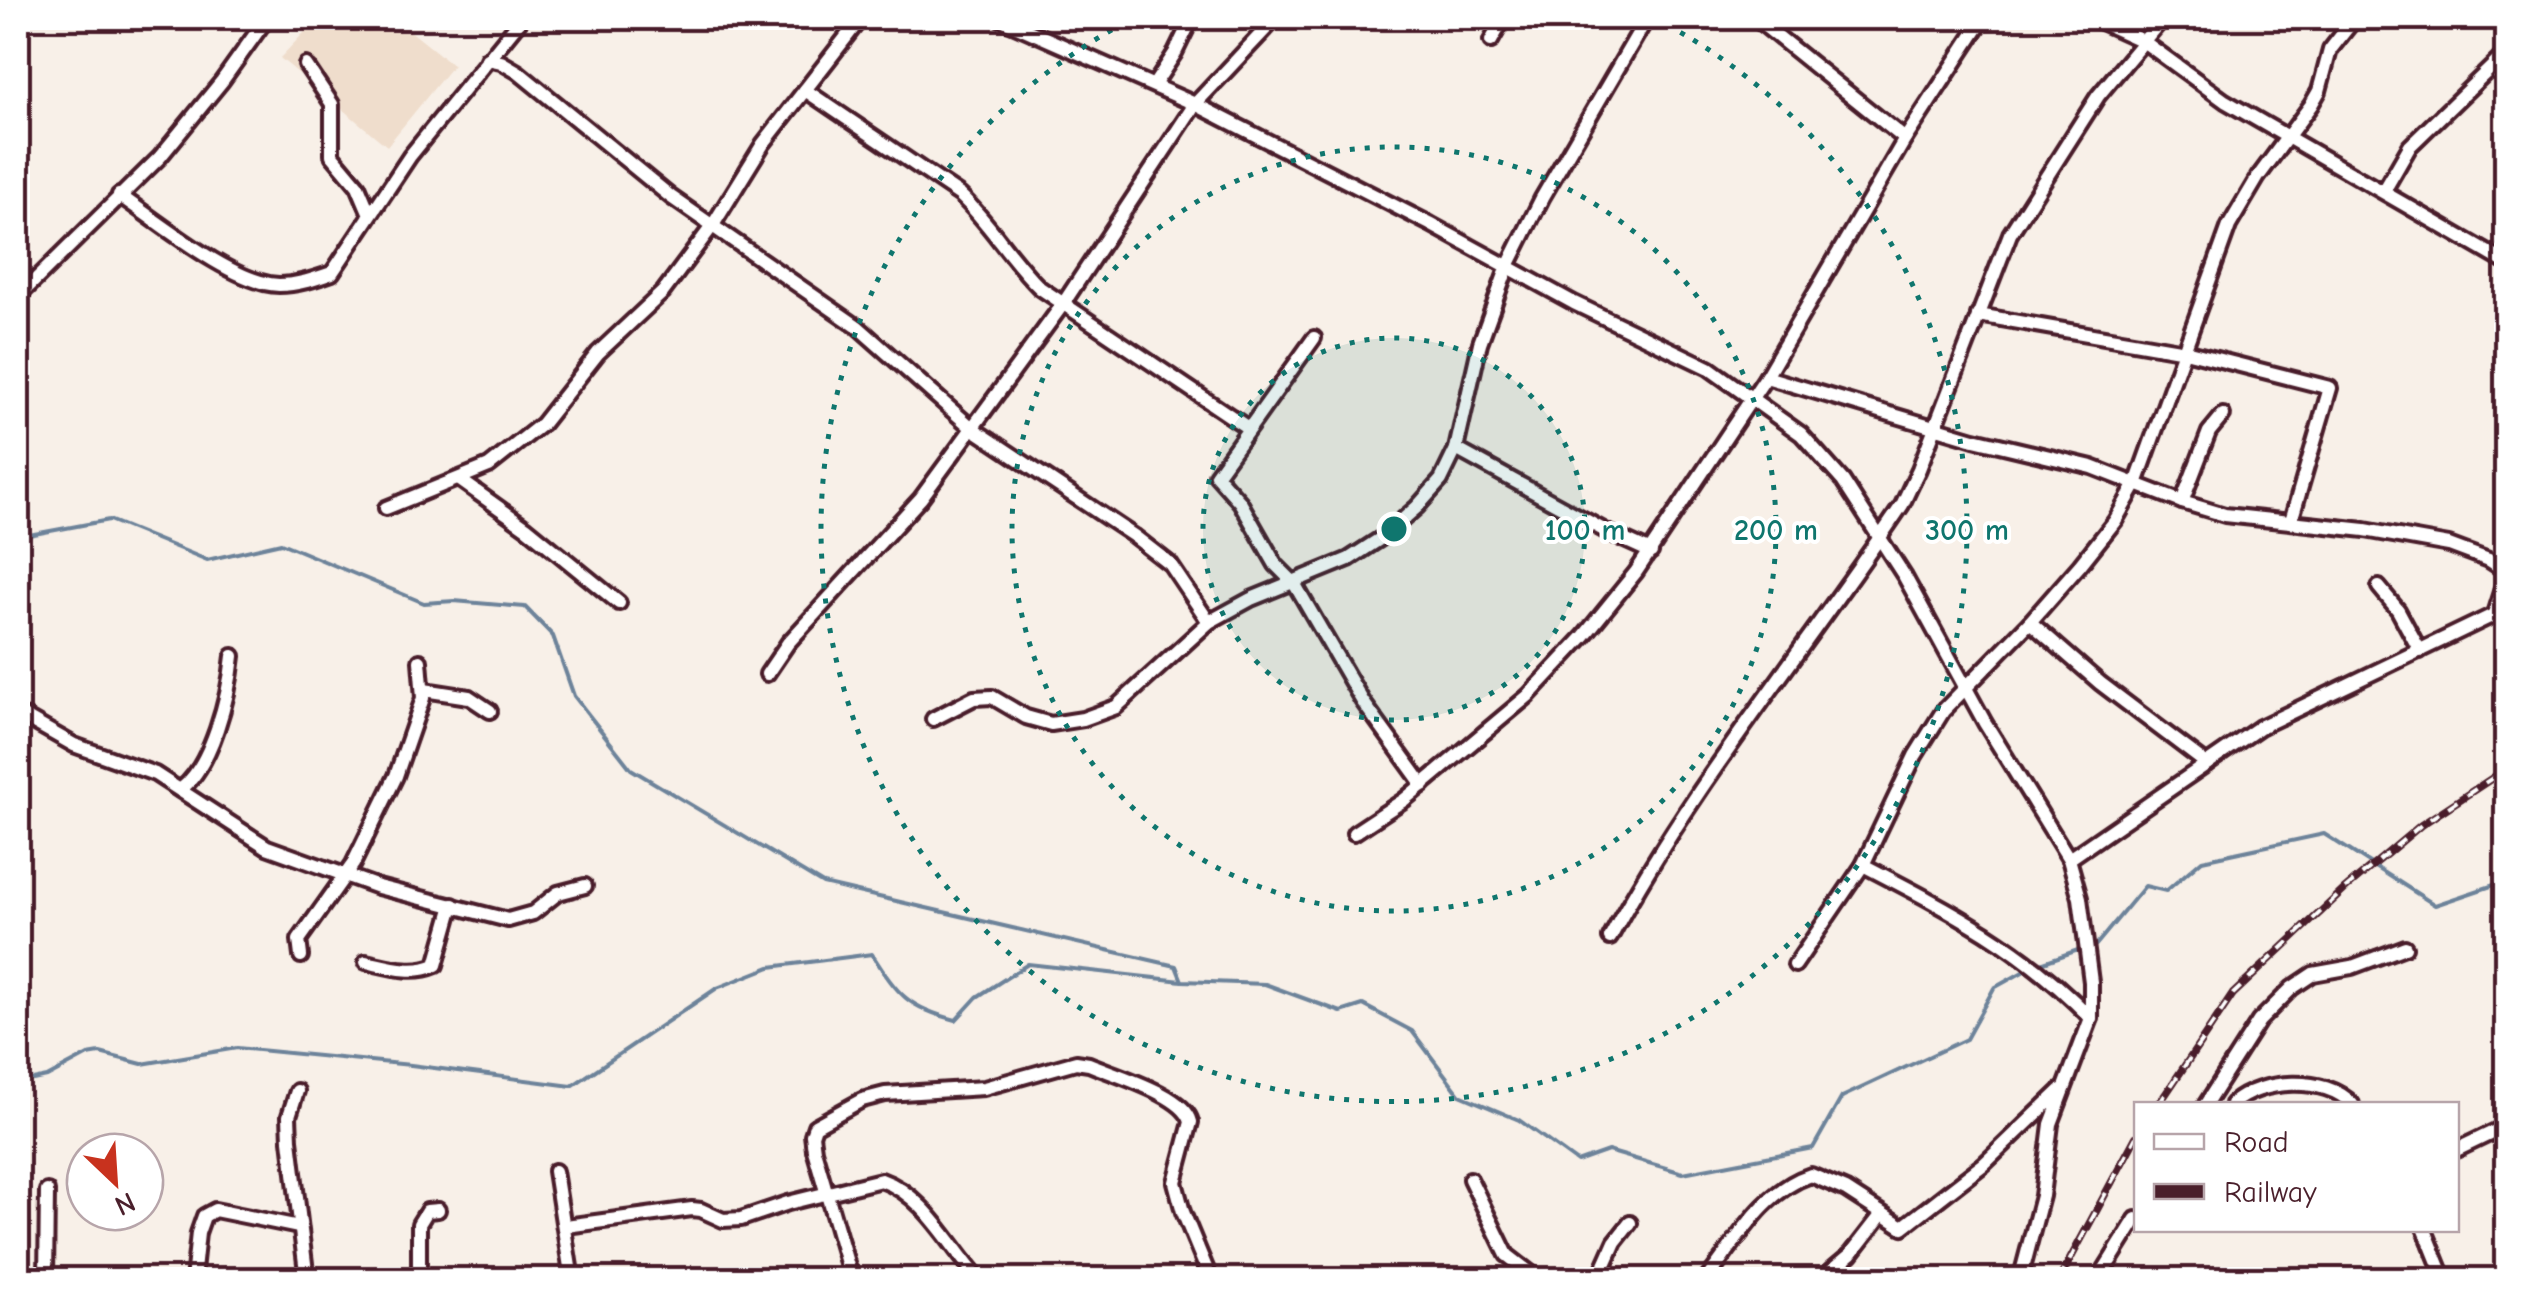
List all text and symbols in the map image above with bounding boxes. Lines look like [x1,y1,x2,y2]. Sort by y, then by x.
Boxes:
centre of rings [1376,511,1412,547]
text: 100 m [1545,513,1625,548]
text: 200 m [1734,513,1818,548]
text: 300 m [1925,513,2009,548]
legend [2134,1102,2459,1232]
text: Road [2224,1125,2289,1160]
north arrow [65,1132,165,1232]
text: Railway [2224,1175,2317,1210]
text: N [110,1185,140,1222]

